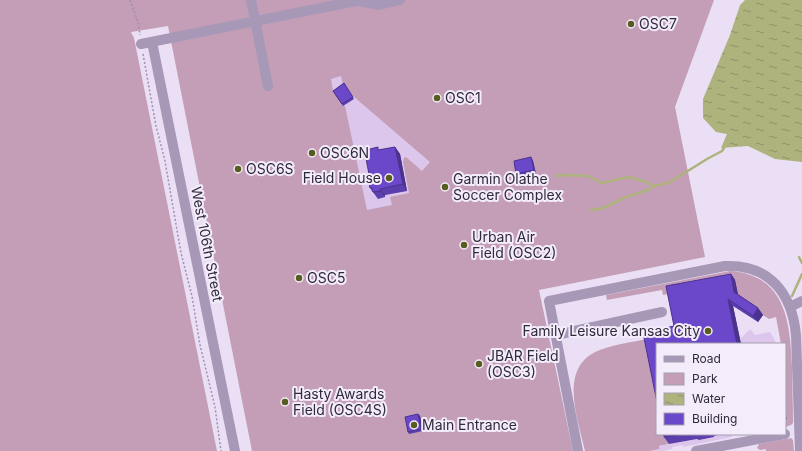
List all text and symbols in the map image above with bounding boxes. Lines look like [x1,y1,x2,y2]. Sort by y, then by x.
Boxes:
place label: OSC7 [639,15,677,32]
marker: OSC7 [626,19,636,29]
place label: OSC1 [445,89,481,106]
marker: OSC1 [432,93,442,103]
place label: OSC6N [320,144,369,161]
marker: OSC6N [307,148,317,158]
place label: OSC6S [246,160,294,177]
marker: OSC6S [233,164,243,174]
place label: Field House [303,169,381,186]
place label: Garmin Olathe Soccer Complex [453,170,562,203]
marker: Field House [384,173,394,183]
marker: Garmin Olathe Soccer Complex [440,182,450,192]
street label: West 106th Street [188,185,227,303]
place label: Urban Air Field (OSC2) [472,228,556,261]
marker: Urban Air Field (OSC2) [459,240,469,250]
place label: OSC5 [307,269,345,286]
marker: OSC5 [294,273,304,283]
place label: Family Leisure Kansas City [523,322,700,339]
marker: Family Leisure Kansas City [703,326,713,336]
legend [656,343,786,435]
place label: JBAR Field (OSC3) [487,347,559,380]
text: Road [692,351,721,366]
marker: JBAR Field (OSC3) [474,359,484,369]
text: Park [692,371,718,386]
place label: Hasty Awards Field (OSC4S) [293,385,387,418]
text: Water [692,391,726,406]
marker: Hasty Awards Field (OSC4S) [280,397,290,407]
text: Building [692,411,737,426]
place label: Main Entrance [422,416,517,433]
marker: Main Entrance [409,420,419,430]

